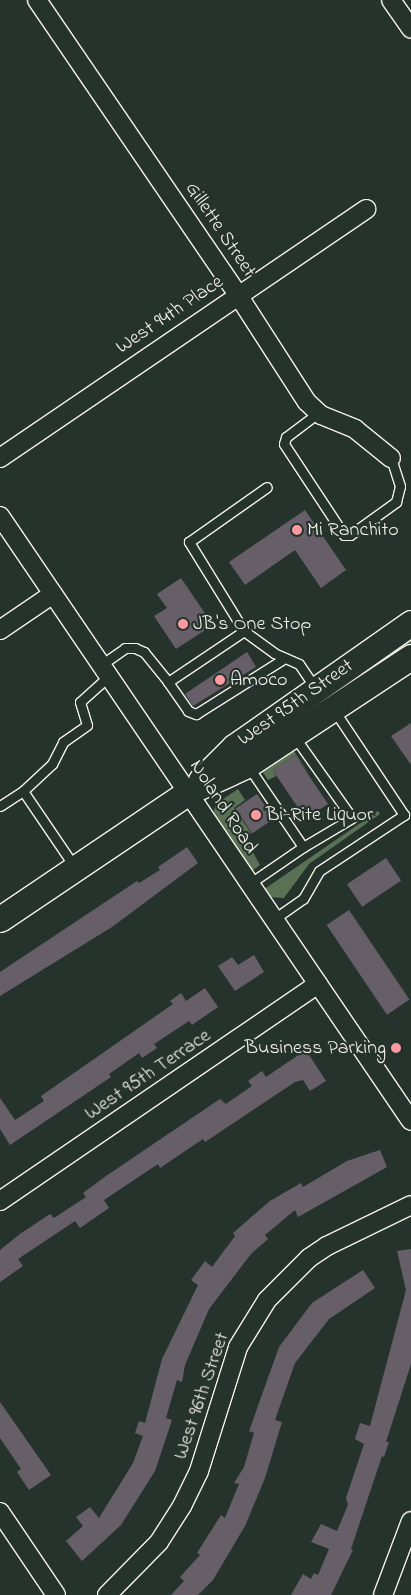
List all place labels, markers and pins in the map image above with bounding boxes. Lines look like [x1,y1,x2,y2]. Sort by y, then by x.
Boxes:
place label: Mi Ranchito [307,518,399,542]
marker: Mi Ranchito [291,524,303,536]
place label: JB's One Stop [193,612,311,636]
marker: JB's One Stop [177,618,189,630]
place label: Amoco [230,668,288,692]
marker: Amoco [214,674,226,686]
place label: Bi-Rite Liquor [266,803,373,827]
marker: Bi-Rite Liquor [250,809,262,821]
place label: Business Parking [245,1036,386,1060]
marker: Business Parking [390,1042,402,1054]

